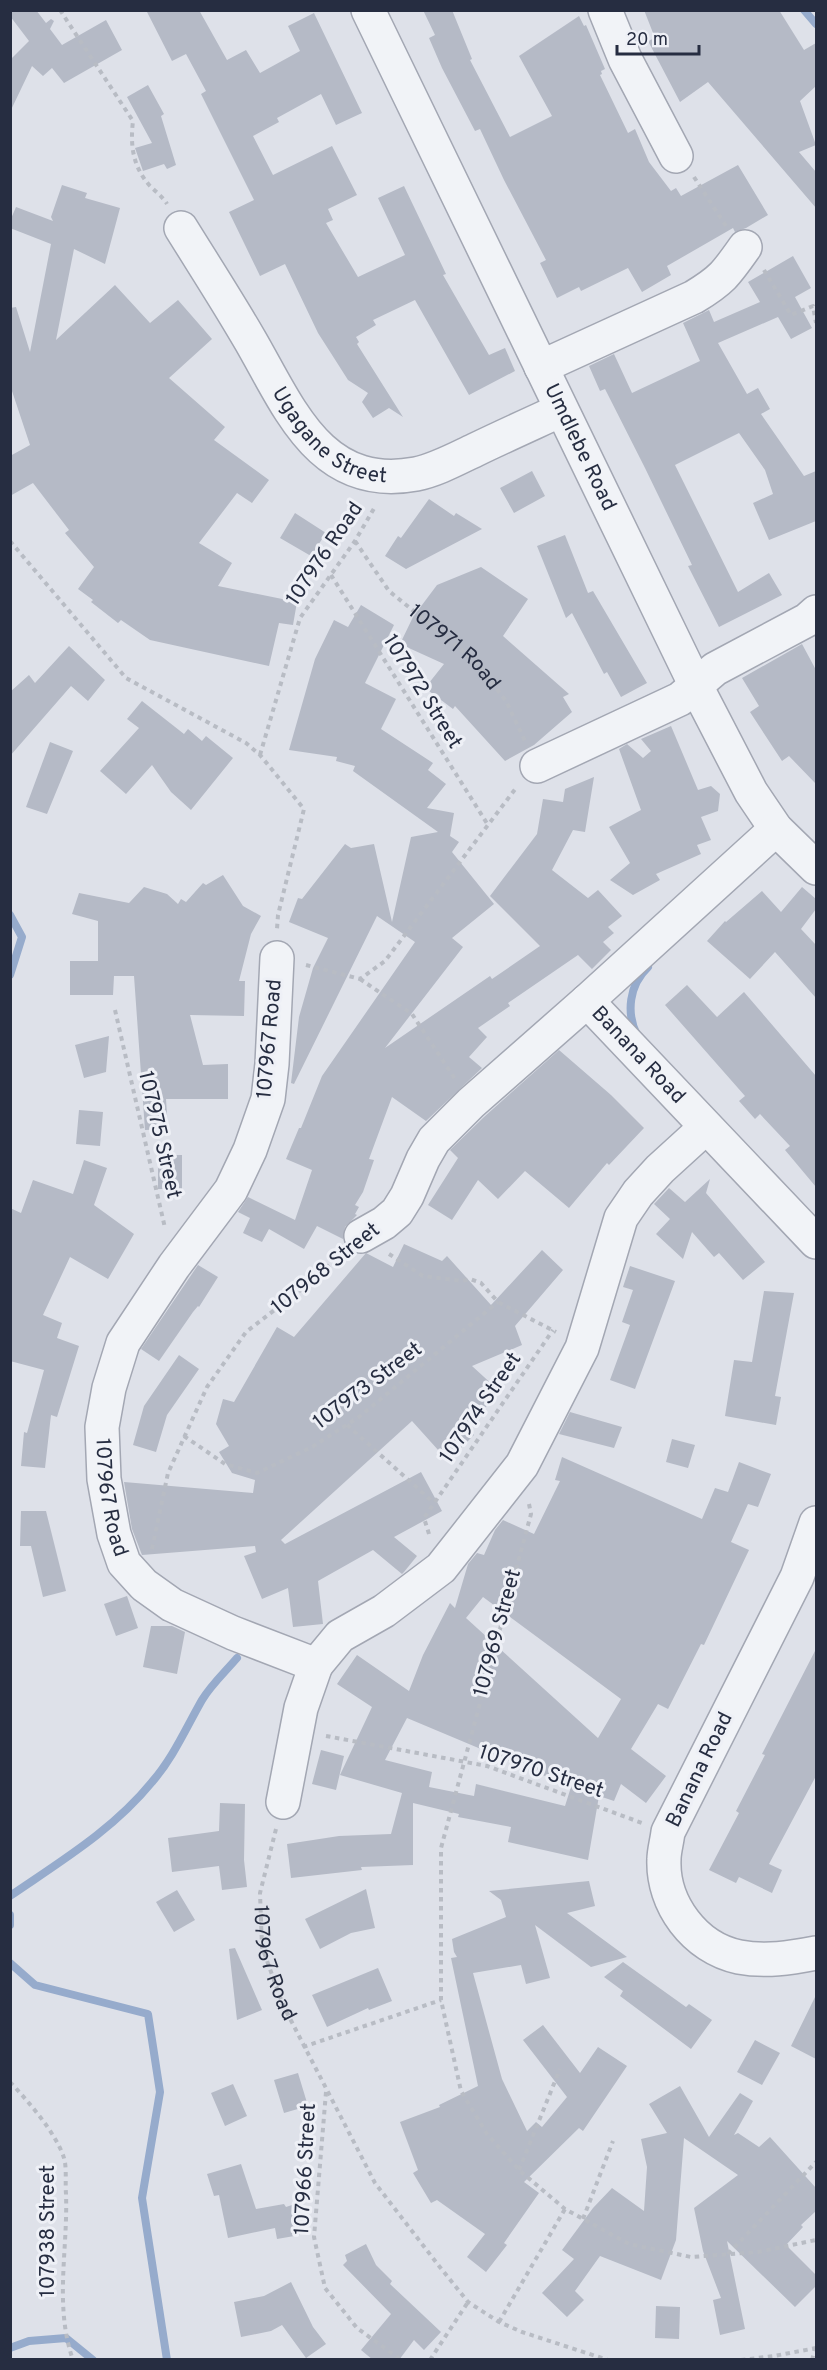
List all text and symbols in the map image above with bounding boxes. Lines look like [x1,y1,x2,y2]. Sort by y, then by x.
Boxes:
scale bar [617,18,700,56]
text: 20 m [626,29,668,52]
street label: Umdlebe Road [538,379,622,515]
street label: Ugagane Street [265,382,388,490]
street label: 107976 Road [280,497,370,611]
street label: 107971 Road [402,598,506,696]
street label: 107972 Street [376,630,468,754]
street label: 107967 Road [251,978,289,1100]
street label: Banana Road [585,1000,691,1110]
street label: 107975 Street [131,1068,187,1202]
street label: 107968 Street [266,1217,386,1321]
street label: 107973 Street [308,1336,428,1436]
street label: 107974 Street [434,1347,528,1469]
street label: 107967 Road [89,1438,134,1560]
street label: 107969 Street [468,1566,528,1700]
street label: Banana Road [660,1708,740,1832]
street label: 107970 Street [475,1739,607,1805]
street label: 107967 Road [247,1904,302,2026]
street label: 107966 Street [289,2102,323,2236]
street label: 107938 Street [35,2165,62,2297]

